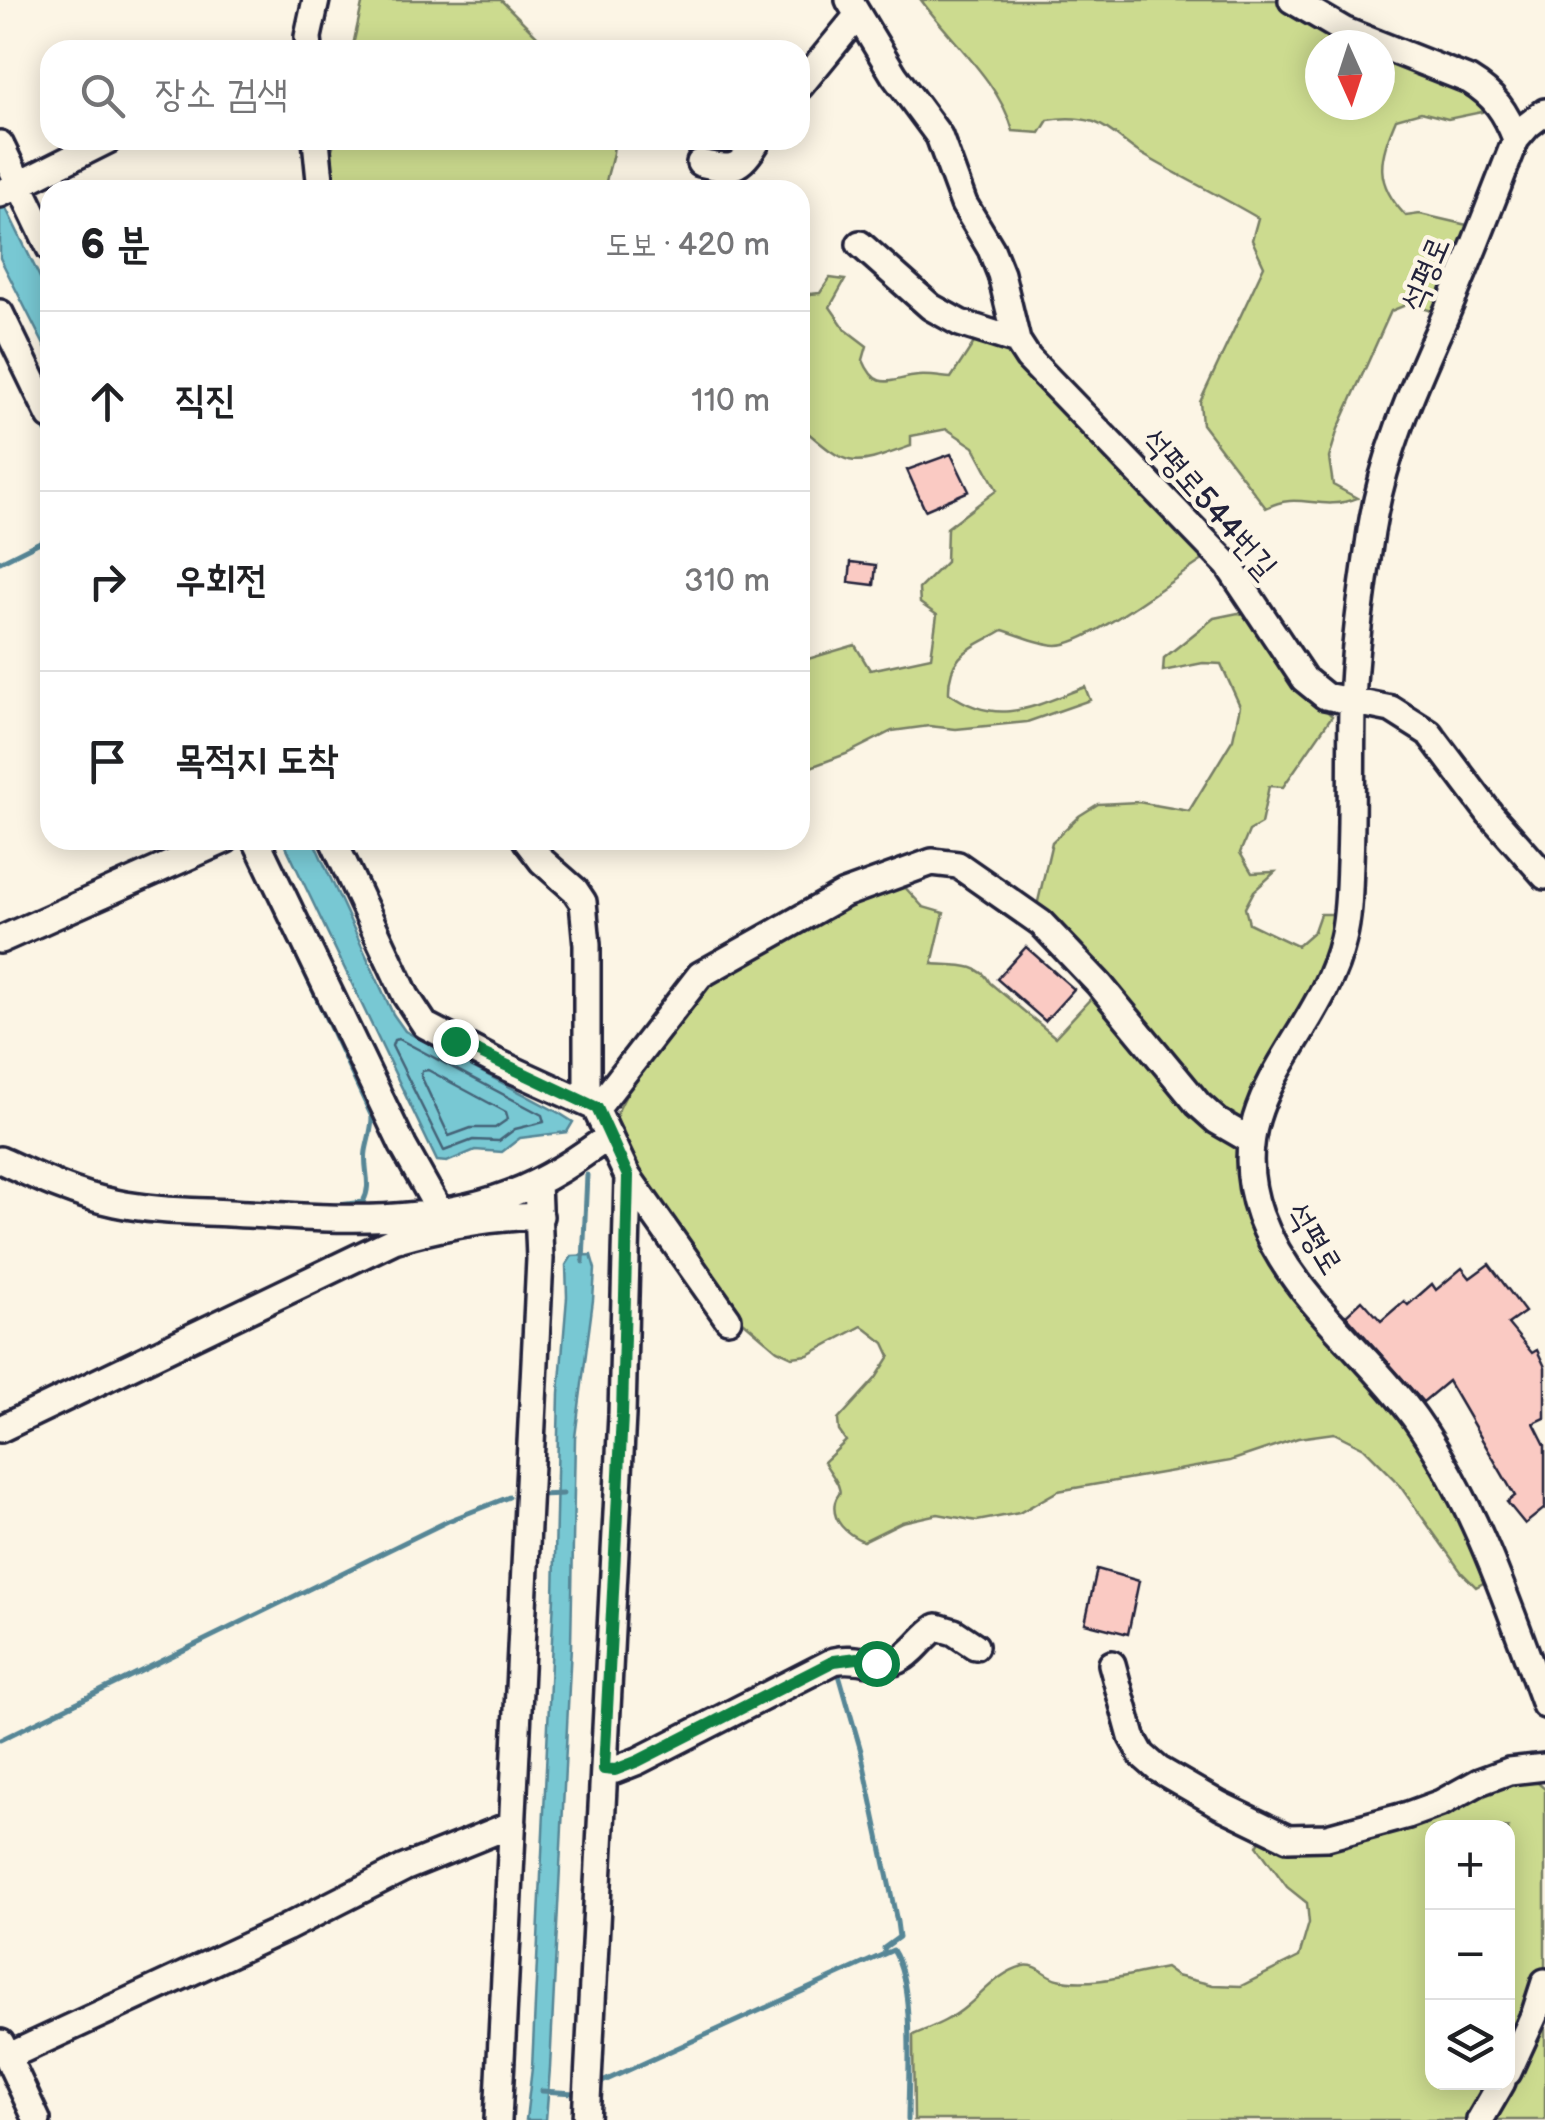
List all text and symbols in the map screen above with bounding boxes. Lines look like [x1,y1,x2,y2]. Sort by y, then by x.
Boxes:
north arrow [1305,30,1395,120]
search box [40,40,810,150]
icon: search [75,68,130,123]
text: 장소 검색 [155,72,288,117]
text: 6 분 [80,220,151,271]
text: 도보 · 420 m [605,226,770,265]
street label: 석평로 [1393,231,1459,317]
icon: ahead [80,374,135,429]
text: 직진 [175,378,236,423]
text: 110 m [691,382,770,421]
street label: 석평로544번길 [1133,421,1285,587]
icon: right [80,554,135,609]
text: 우회전 [175,558,267,603]
text: 310 m [684,562,770,601]
icon: arrive [80,734,135,789]
text: 목적지 도착 [175,738,338,783]
route end [433,1019,479,1065]
street label: 석평로 [1277,1196,1351,1282]
route start [854,1641,900,1687]
map controls [1425,1820,1515,2090]
button: + [1425,1820,1515,1910]
button: − [1425,1910,1515,2000]
button: layers [1425,2000,1515,2090]

